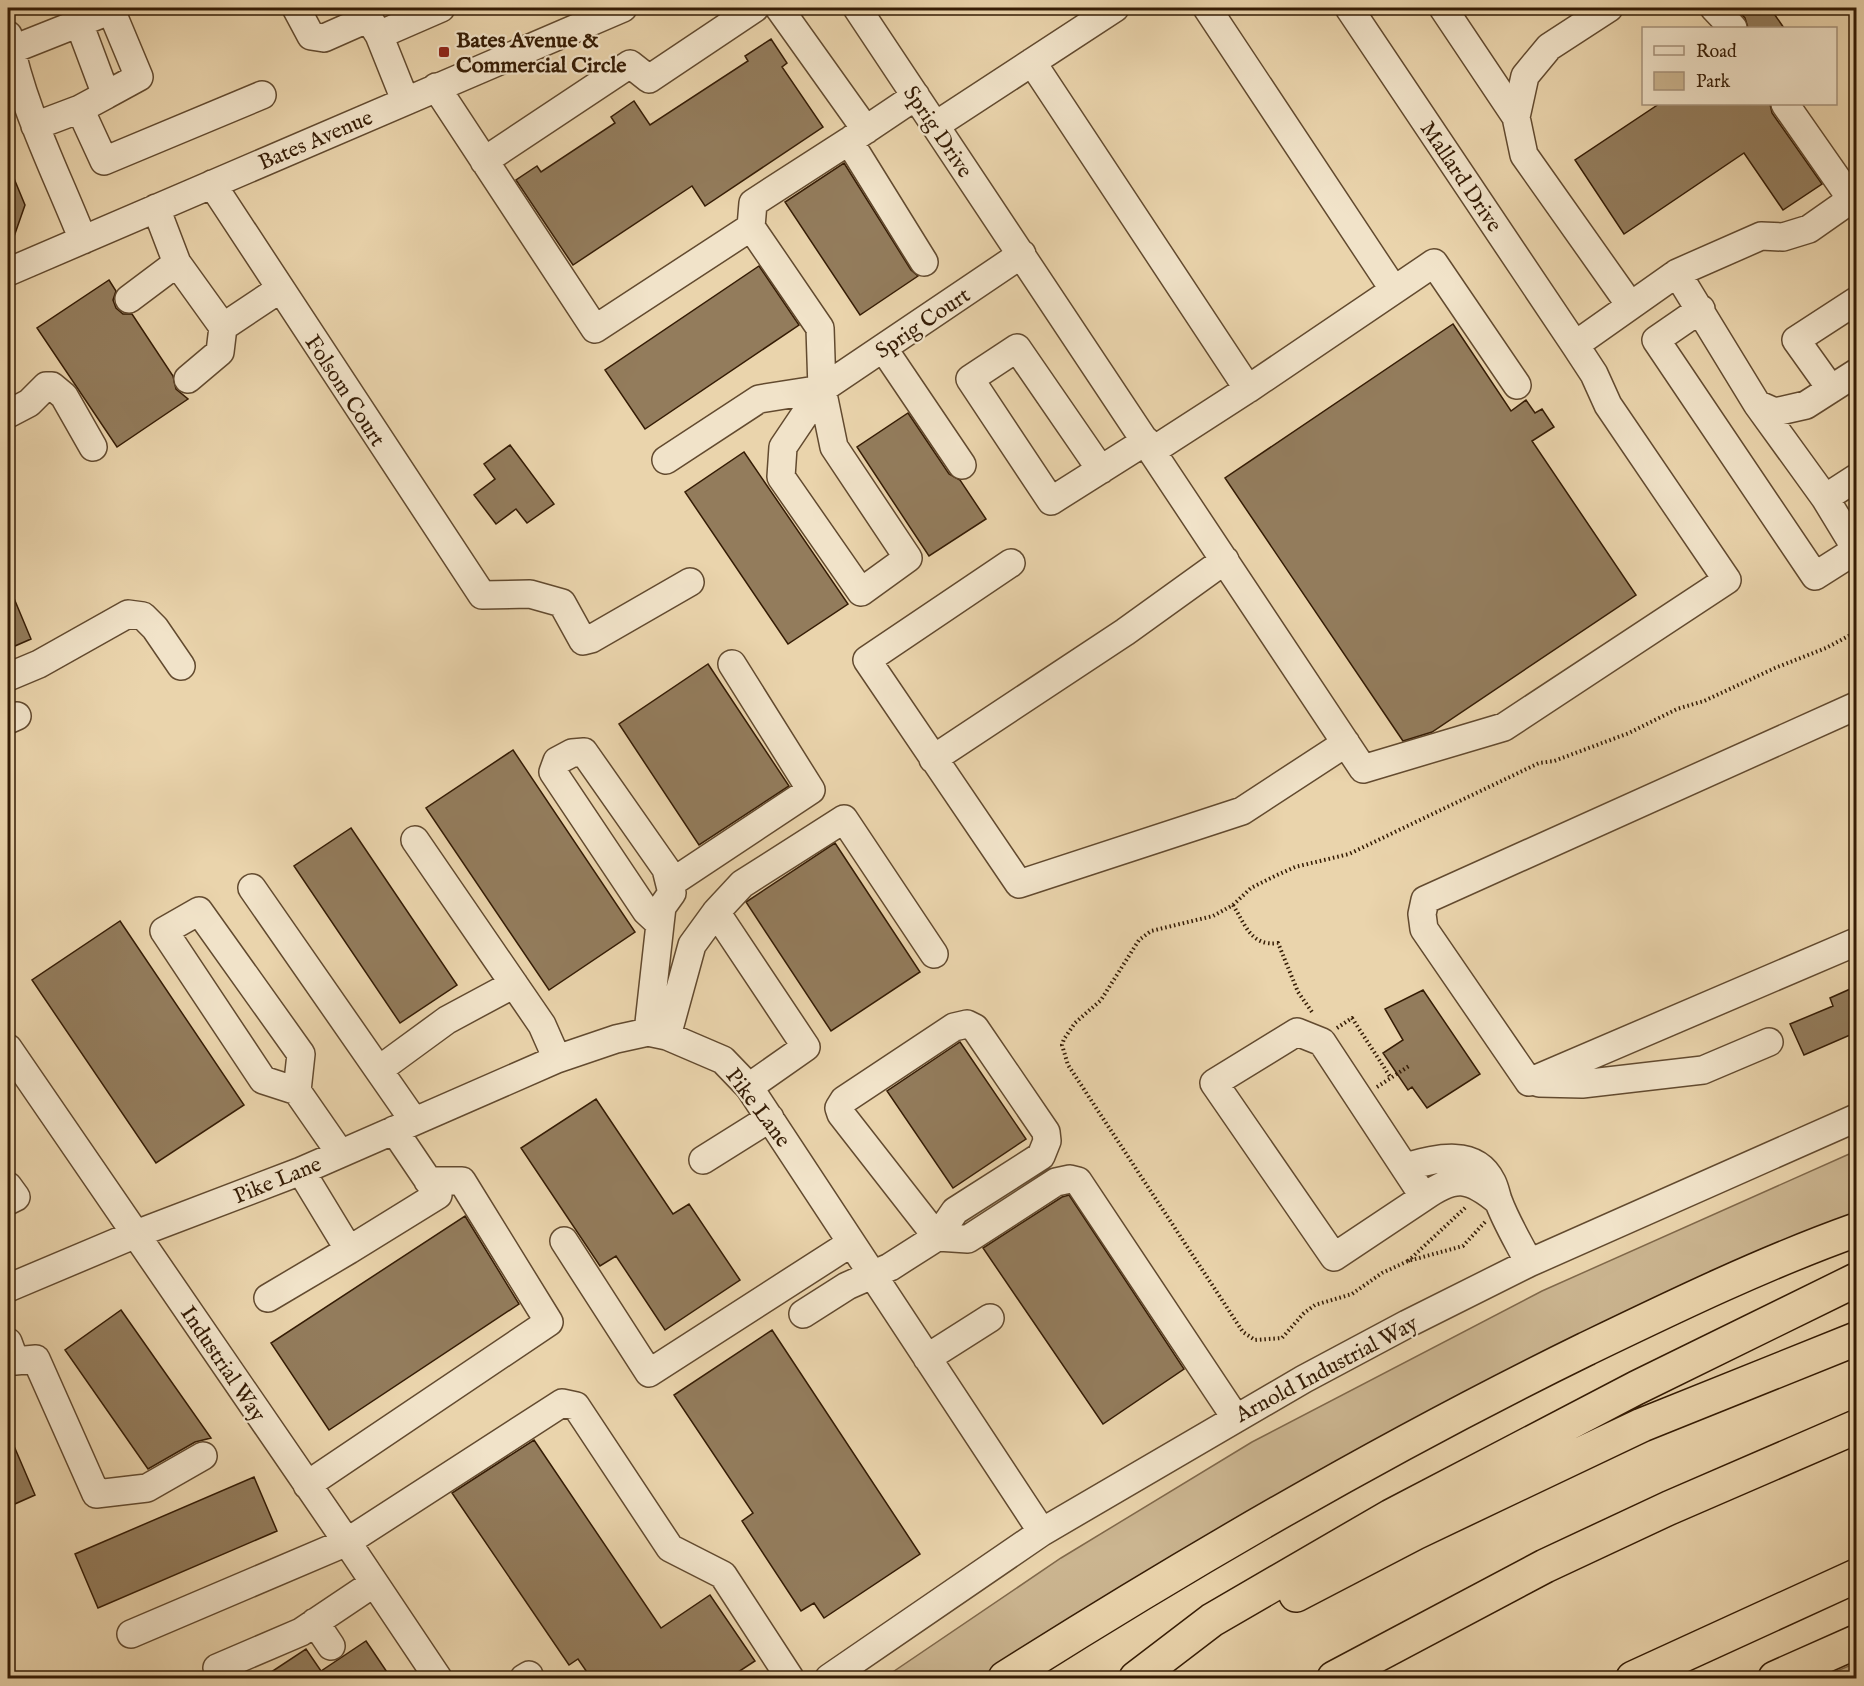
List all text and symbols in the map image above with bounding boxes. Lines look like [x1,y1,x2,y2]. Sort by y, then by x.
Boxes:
place label: Bates Avenue & Commercial Circle [456,27,626,80]
legend [1642,27,1837,105]
text: Road [1696,41,1737,64]
marker: Bates Avenue & Commercial Circle [437,45,451,59]
text: Park [1696,71,1731,94]
street label: Sprig Drive [896,81,978,184]
street label: Bates Avenue [254,104,377,177]
street label: Mallard Drive [1413,116,1508,238]
street label: Sprig Court [870,282,976,366]
street label: Folsom Court [298,330,391,453]
street label: Pike Lane [719,1063,796,1153]
street label: Pike Lane [230,1151,326,1211]
street label: Industrial Way [173,1301,271,1427]
street label: Arnold Industrial Way [1230,1310,1423,1430]

